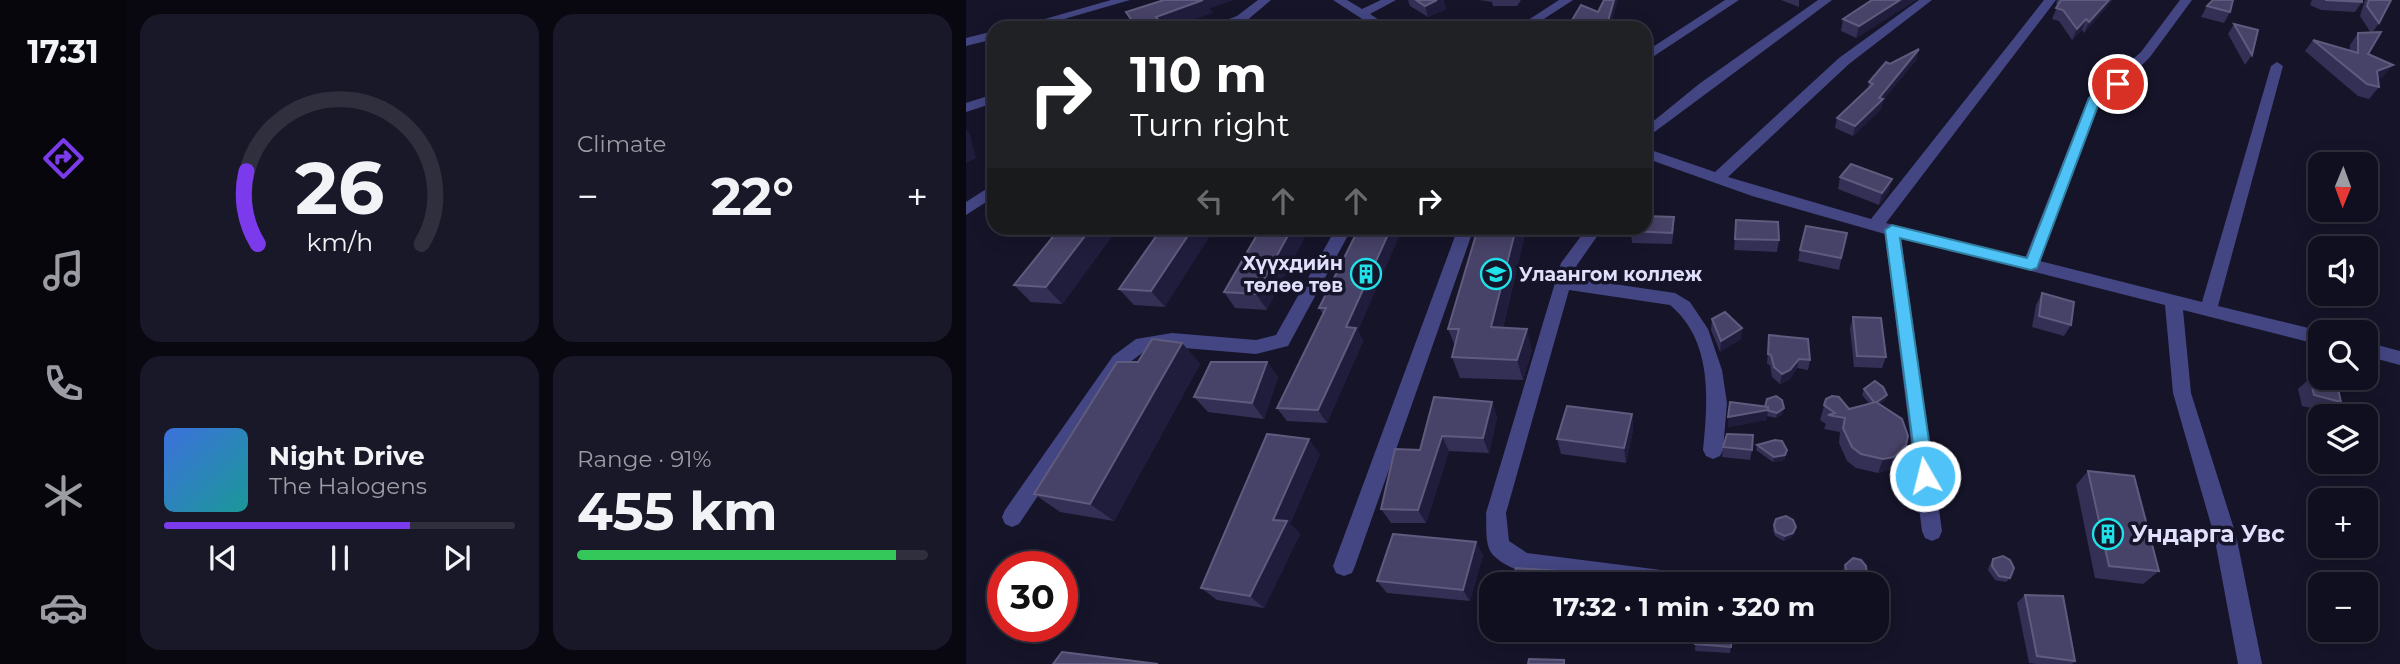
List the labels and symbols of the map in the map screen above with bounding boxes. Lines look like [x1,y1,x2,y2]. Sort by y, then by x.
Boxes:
pin [2088,54,2148,114]
north arrow [2308,152,2378,222]
place label: Хүүхдийн төлөө төв [1242,252,1343,297]
building icon: Хүүхдийн төлөө төв [1349,257,1383,291]
school or university icon: Улаангом коллеж [1479,257,1513,291]
place label: Улаангом коллеж [1519,263,1703,286]
position arrow [1888,439,1962,513]
building icon: Ундарга Увс [2091,517,2125,551]
place label: Ундарга Увс [2131,520,2285,548]
speed limit sign: 30 [987,551,1078,642]

